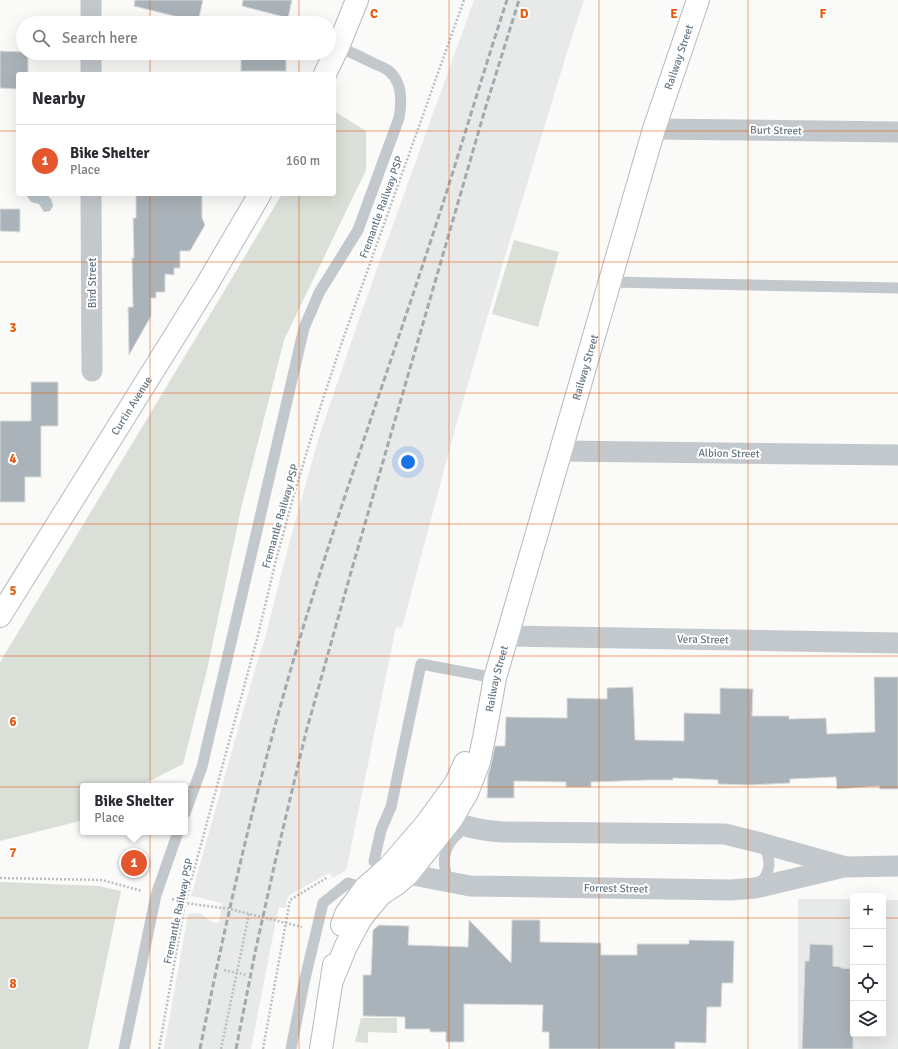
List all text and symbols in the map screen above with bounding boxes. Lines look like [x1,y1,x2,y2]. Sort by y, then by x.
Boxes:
text: C [370,6,378,22]
text: D [520,6,529,22]
text: E [670,6,678,22]
text: F [820,6,827,22]
search box [16,16,336,60]
street label: Railway Street [662,23,696,91]
icon: search [30,27,52,49]
text: Search here [62,29,138,47]
text: Nearby [32,88,85,109]
street label: Burt Street [750,124,802,137]
text: Bike Shelter [70,144,149,162]
text: 1 [41,153,49,169]
text: 160 m [286,153,320,169]
street label: Fremantle Railway PSP [357,154,406,260]
text: Place [70,162,100,178]
street label: Bird Street [86,258,99,308]
text: 3 [9,320,17,336]
street label: Railway Street [570,333,601,402]
street label: Curtin Avenue [109,374,155,438]
street label: Albion Street [698,446,760,461]
text: 4 [9,451,17,467]
your location [398,452,418,472]
street label: Fremantle Railway PSP [259,463,302,570]
text: 5 [9,583,17,599]
street label: Vera Street [677,633,729,646]
street label: Railway Street [483,644,511,713]
text: 6 [9,714,17,730]
popup [80,783,188,835]
text: Bike Shelter [94,792,174,810]
text: Place [94,810,125,826]
text: 7 [9,845,17,861]
pin: 1 [121,848,147,878]
street label: Fremantle Railway PSP [161,857,196,965]
street label: Forrest Street [584,881,648,896]
map controls [850,893,886,1037]
button: + [850,893,886,929]
button: − [850,929,886,965]
button: locate [850,965,886,1001]
text: 8 [9,976,17,992]
button: layers [850,1001,886,1037]

